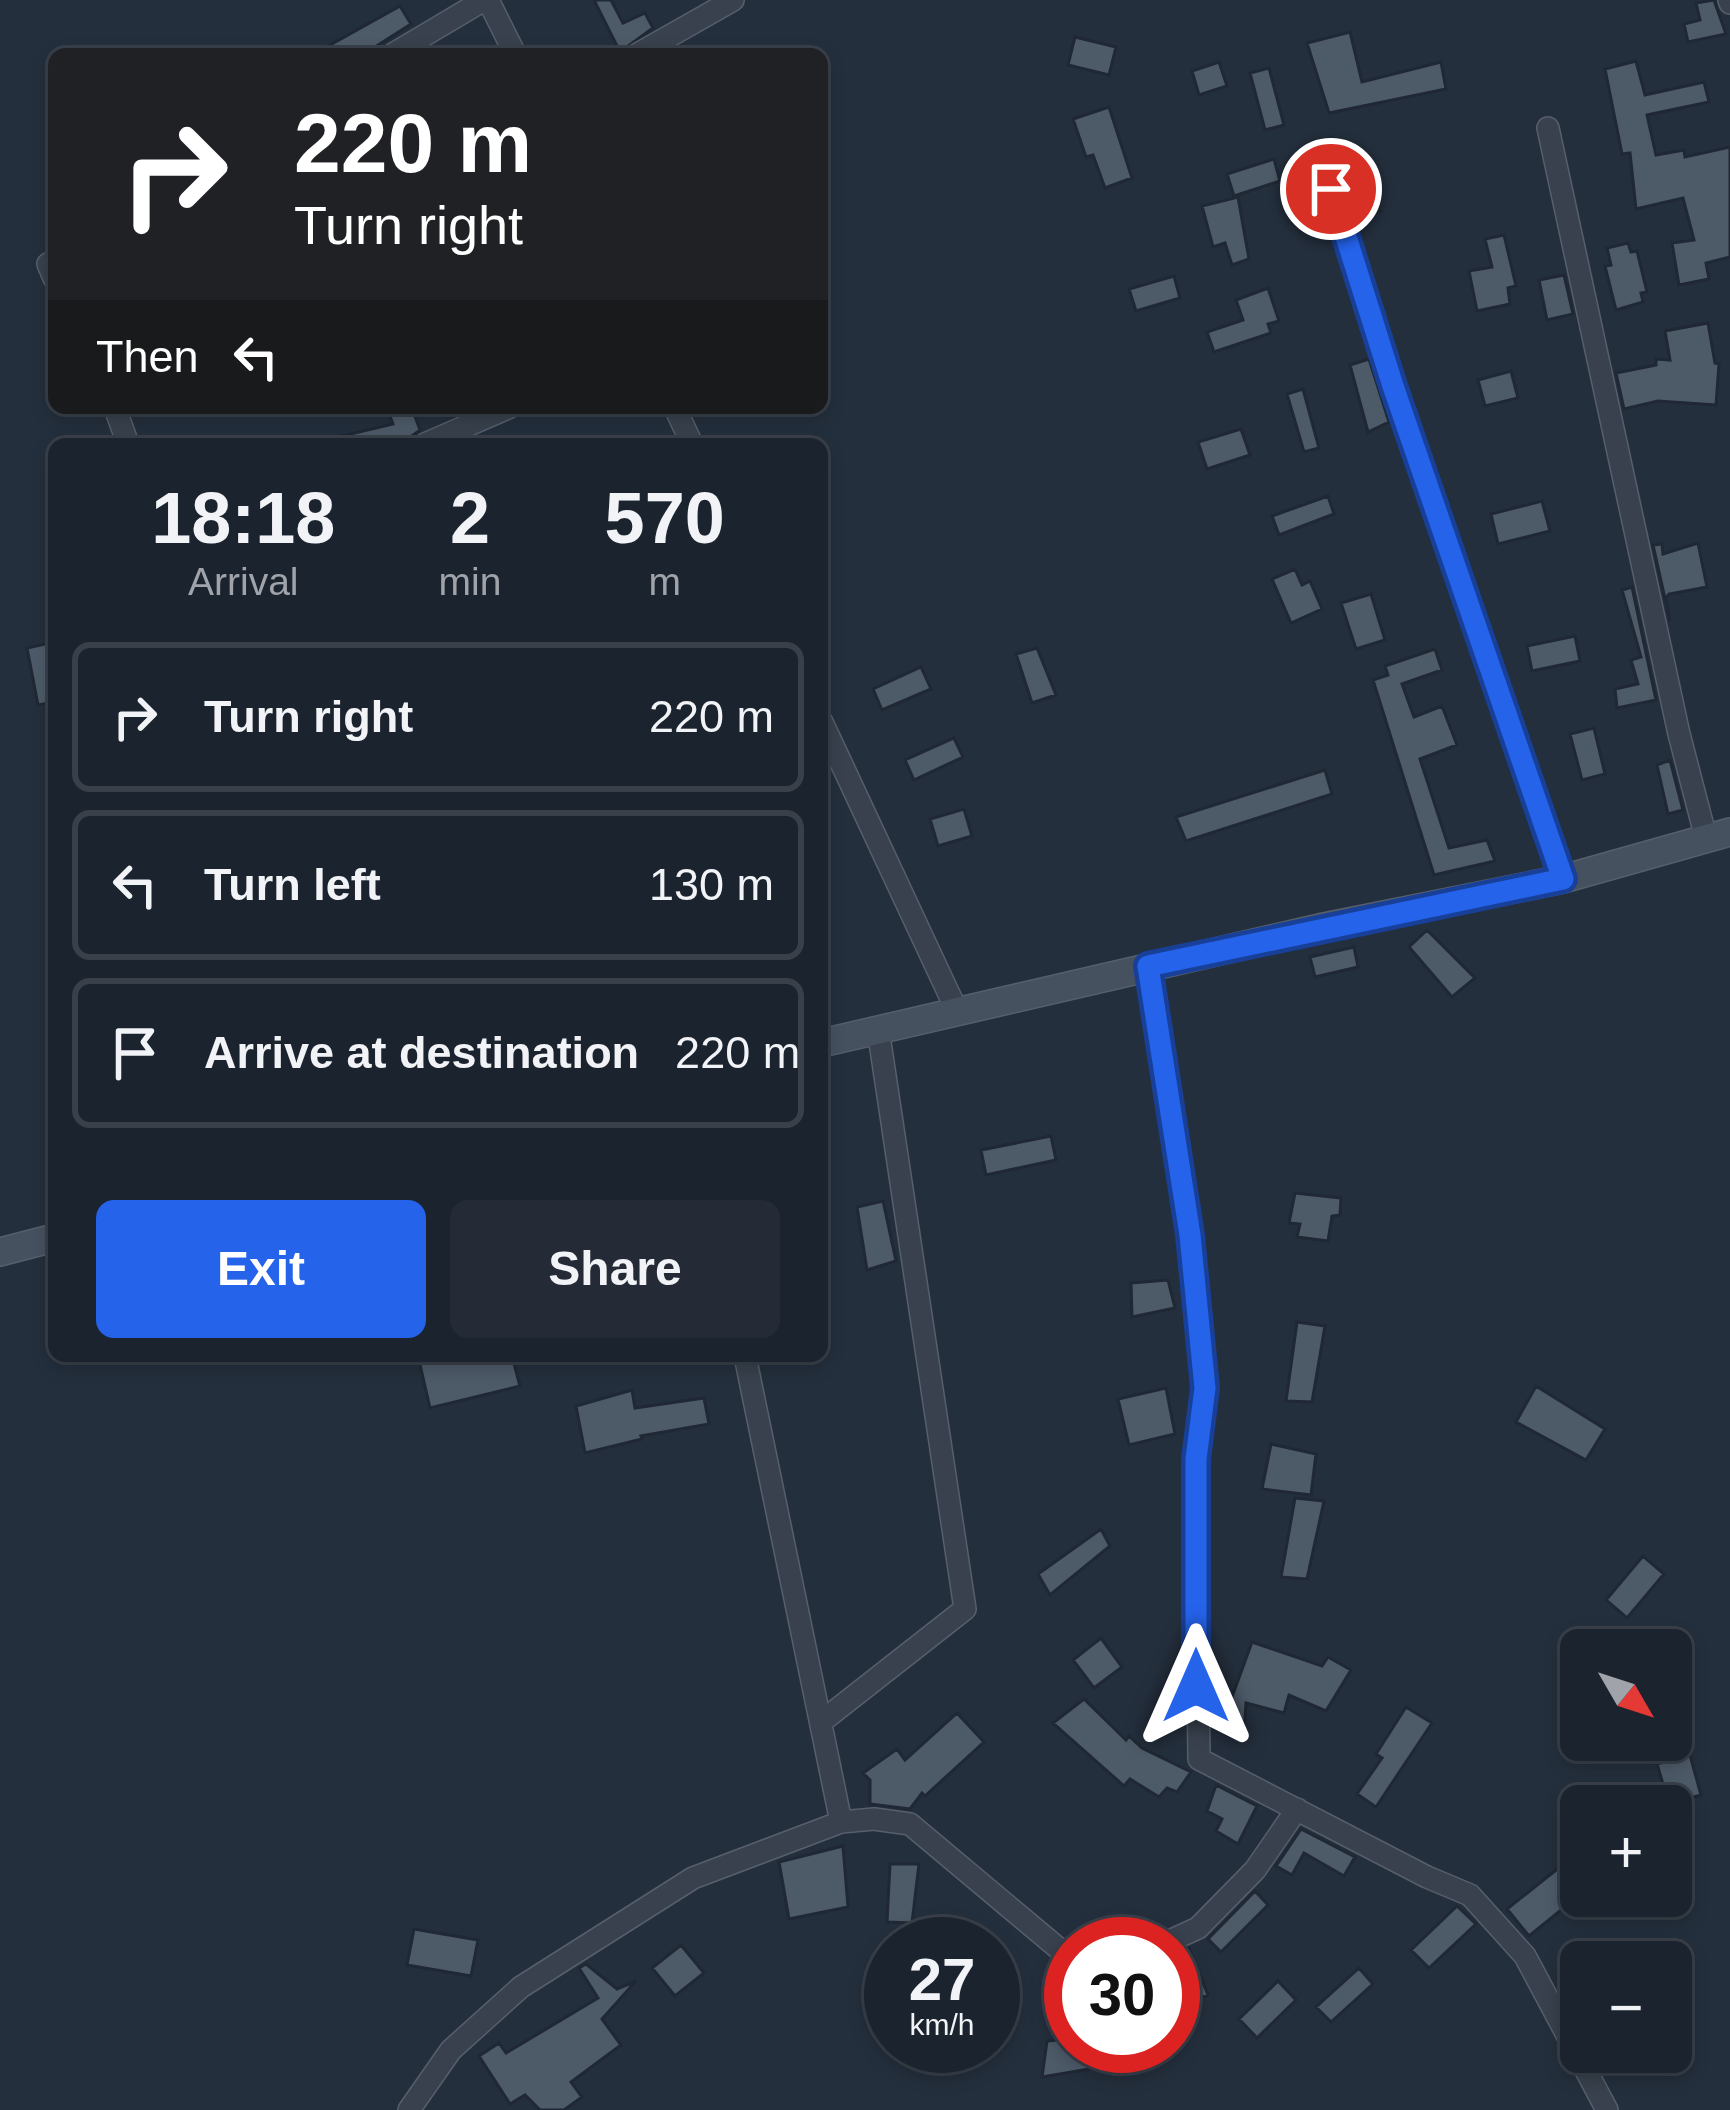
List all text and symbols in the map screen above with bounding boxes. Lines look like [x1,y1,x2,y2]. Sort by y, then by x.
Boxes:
icon: right [96,96,252,252]
text: 220 m [294,96,532,190]
pin [1280,138,1382,240]
icon: arrive [1298,156,1364,222]
text: Turn right [294,195,523,255]
icon: left [223,324,289,390]
text: Then [96,331,199,382]
text: 18:18 [151,478,335,558]
text: 2 [450,478,490,558]
text: 570 [605,478,725,558]
text: Arrival [188,560,299,603]
text: min [439,560,501,603]
text: m [648,560,681,603]
icon: right [102,684,168,750]
text: Turn right [204,691,413,742]
text: 220 m [649,691,774,742]
icon: left [102,852,168,918]
text: Turn left [204,859,381,910]
text: 130 m [649,859,774,910]
icon: arrive [102,1020,168,1086]
text: Arrive at destination [204,1027,639,1078]
text: 220 m [675,1027,800,1078]
button: Exit [96,1200,426,1338]
button: Share [450,1200,780,1338]
position arrow [1133,1623,1259,1749]
north arrow [1560,1629,1692,1761]
map controls [1560,1629,1692,2073]
button: + [1560,1785,1692,1917]
speed limit sign: 30 [1044,1917,1200,2073]
button: − [1560,1941,1692,2073]
text: 27 [909,1946,975,2013]
text: km/h [909,2008,975,2041]

